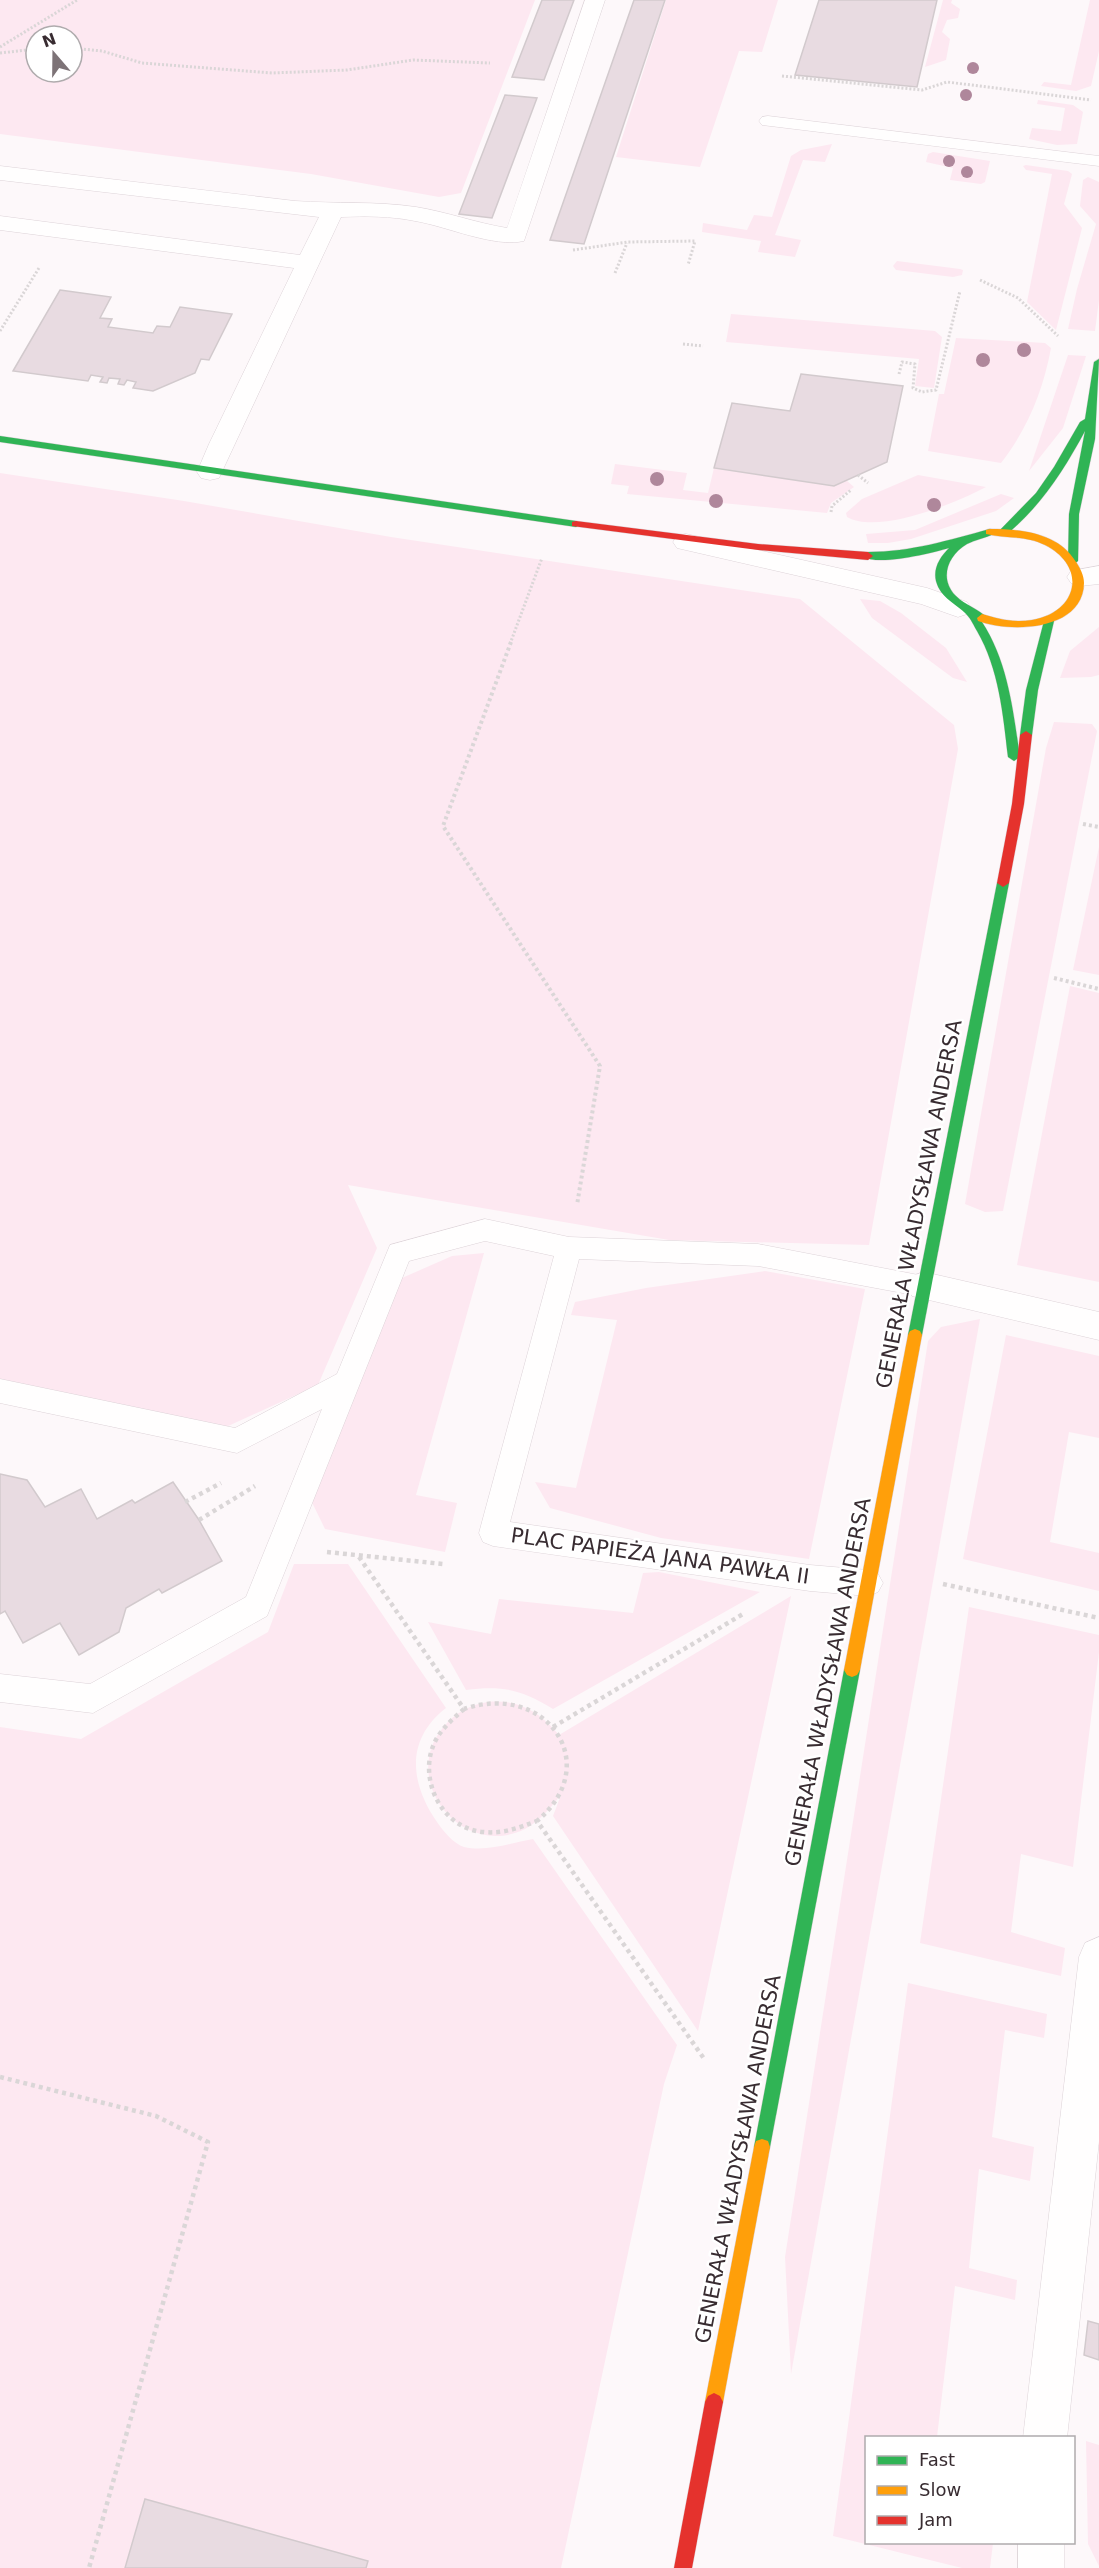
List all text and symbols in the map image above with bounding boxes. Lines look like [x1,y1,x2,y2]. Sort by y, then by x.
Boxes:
north arrow [24,24,84,84]
text: N [39,29,59,52]
street label: GENERAŁA WŁADYSŁAWA ANDERSA [871,1017,967,1391]
street label: GENERAŁA WŁADYSŁAWA ANDERSA [780,1495,876,1869]
street label: PLAC PAPIEŻA JANA PAWŁA II [509,1522,811,1589]
street label: GENERAŁA WŁADYSŁAWA ANDERSA [690,1972,786,2346]
legend [865,2436,1075,2544]
text: Fast [919,2449,955,2470]
text: Slow [919,2479,961,2500]
text: Jam [918,2509,953,2530]

